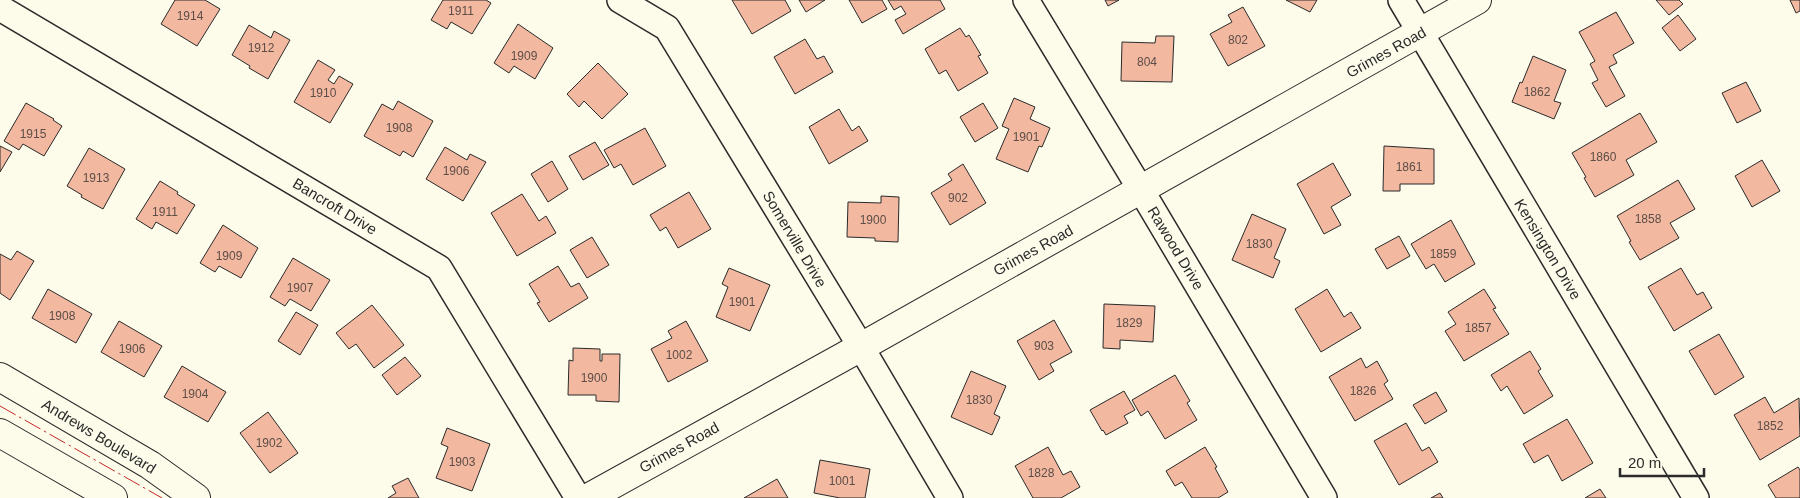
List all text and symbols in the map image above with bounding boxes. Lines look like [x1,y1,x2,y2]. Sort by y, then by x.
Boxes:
house number: 1911 [448,4,474,18]
house number: 1914 [177,9,204,23]
street label: Grimes Road [1343,23,1429,81]
house number: 802 [1228,33,1248,47]
house number: 1912 [248,41,275,55]
house number: 1909 [511,49,538,63]
house number: 804 [1137,55,1157,69]
house number: 1862 [1524,85,1551,99]
house number: 1910 [310,86,337,100]
house number: 1908 [386,121,413,135]
house number: 1915 [20,127,47,141]
house number: 1901 [1013,130,1040,144]
house number: 1860 [1590,150,1617,164]
house number: 1861 [1396,160,1423,174]
house number: 1906 [443,164,470,178]
house number: 1913 [83,171,110,185]
street label: Bancroft Drive [290,174,380,238]
street label: Somerville Drive [760,188,830,290]
house number: 902 [948,191,968,205]
street label: Kensington Drive [1511,196,1585,302]
street label: Rawood Drive [1144,203,1208,293]
house number: 1911 [152,205,178,219]
house number: 1858 [1635,212,1662,226]
house number: 1900 [860,213,887,227]
street label: Grimes Road [990,221,1076,279]
house number: 1830 [1246,237,1273,251]
house number: 1859 [1430,247,1457,261]
house number: 1909 [216,249,243,263]
house number: 1907 [287,281,314,295]
house number: 1901 [729,295,756,309]
house number: 1908 [49,309,76,323]
house number: 1829 [1116,316,1143,330]
house number: 1857 [1465,321,1492,335]
house number: 903 [1034,339,1054,353]
house number: 1906 [119,342,146,356]
house number: 1002 [666,348,693,362]
house number: 1900 [581,371,608,385]
house number: 1826 [1350,384,1377,398]
house number: 1904 [182,387,209,401]
house number: 1830 [966,393,993,407]
street label: Andrews Boulevard [39,395,159,477]
street label: Grimes Road [636,418,722,476]
house number: 1852 [1757,419,1784,433]
house number: 1902 [256,436,283,450]
scale bar [1620,446,1704,478]
text: 20 m [1628,454,1661,471]
house number: 1903 [449,455,476,469]
house number: 1828 [1028,466,1055,480]
house number: 1001 [829,474,856,488]

